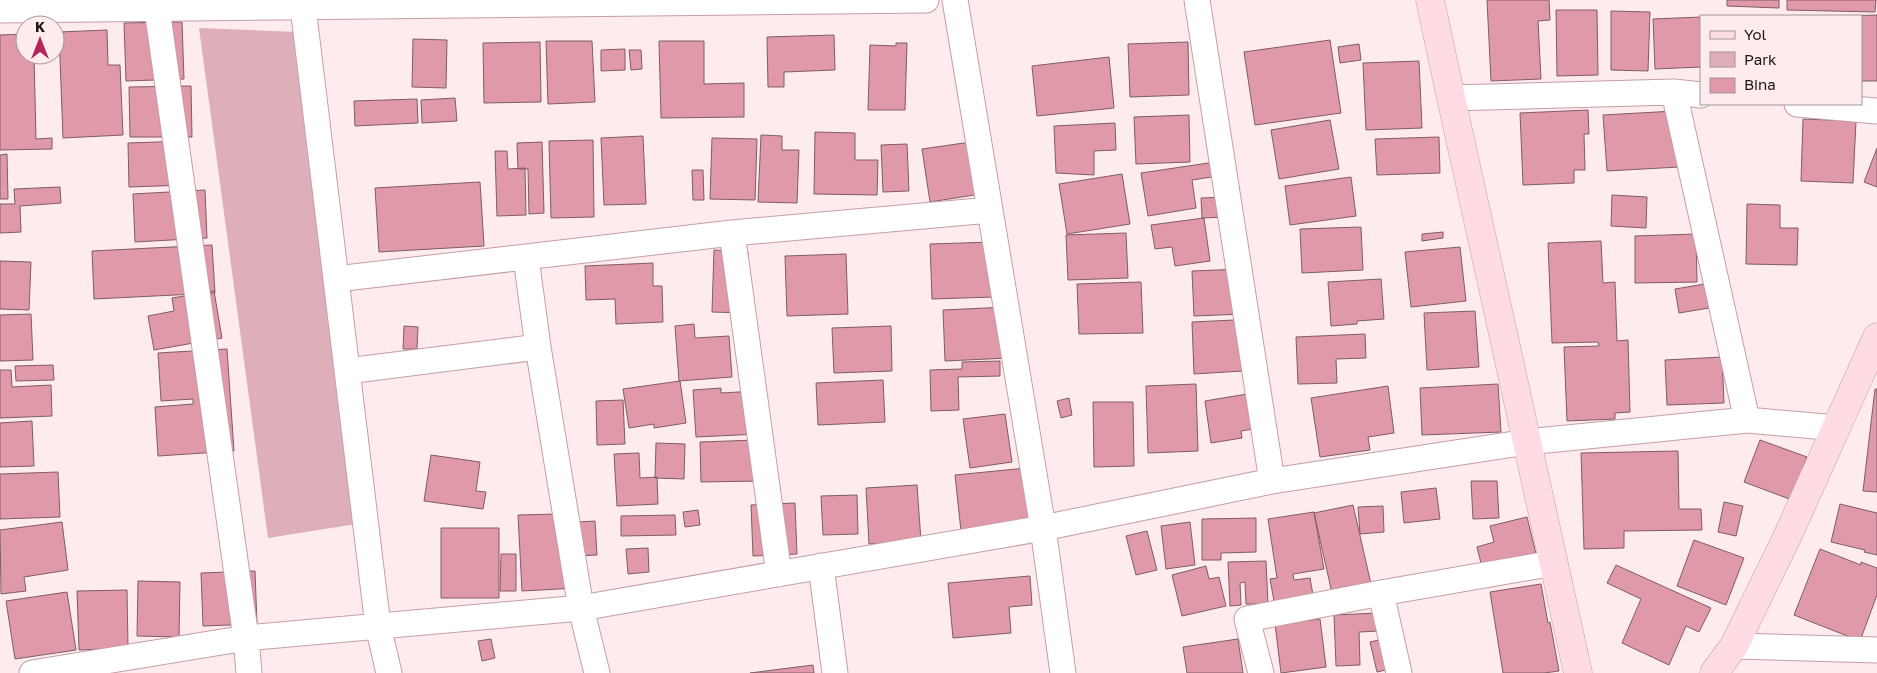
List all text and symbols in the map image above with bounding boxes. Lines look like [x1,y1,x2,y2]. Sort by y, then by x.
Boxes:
north arrow [15,15,65,65]
legend [1700,15,1862,105]
text: K [35,18,45,35]
text: Yol [1744,25,1766,43]
text: Park [1744,50,1777,68]
text: Bina [1744,75,1776,93]

